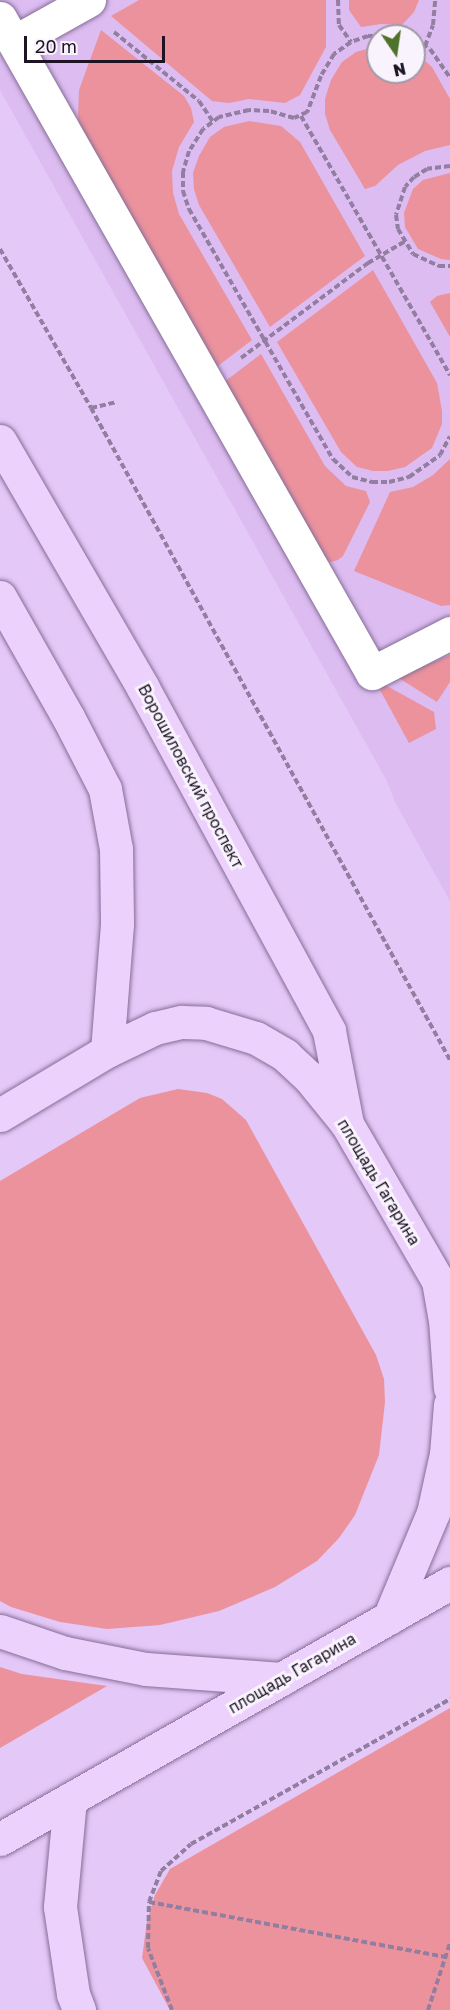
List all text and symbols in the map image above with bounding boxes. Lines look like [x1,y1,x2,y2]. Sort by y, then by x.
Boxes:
scale bar [27,24,168,62]
north arrow [366,24,426,84]
text: 20 m [35,35,77,57]
text: N [391,58,408,81]
street label: Ворошиловский проспект [134,681,248,871]
street label: площадь Гагарина [334,1115,424,1249]
street label: площадь Гагарина [225,1629,359,1717]

